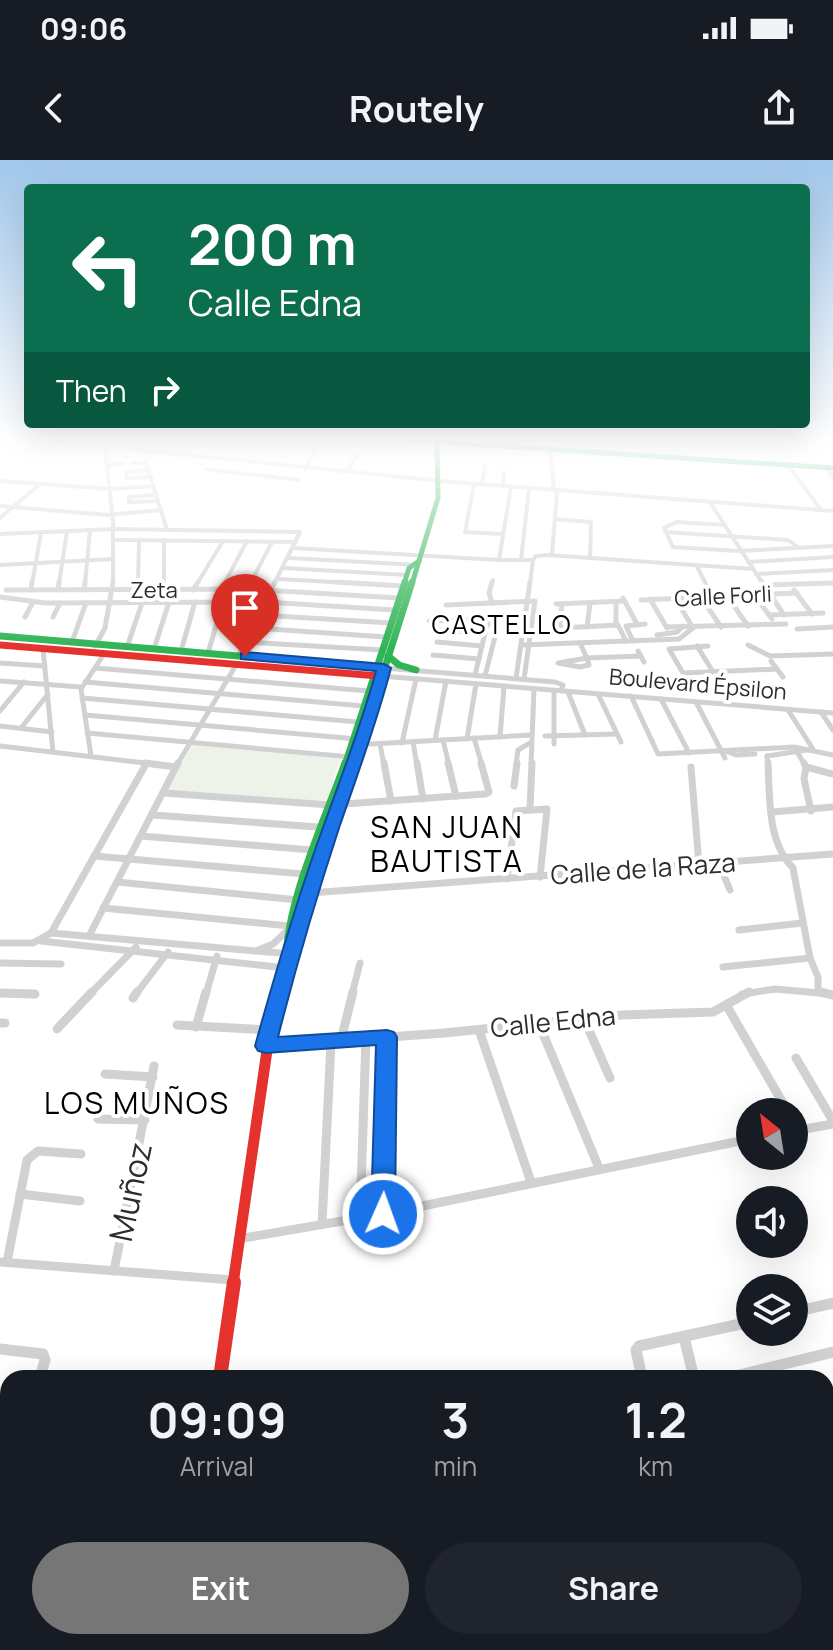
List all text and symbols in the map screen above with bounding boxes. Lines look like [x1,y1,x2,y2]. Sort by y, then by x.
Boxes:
text: 09:06 [40,8,127,49]
text: Routely [349,84,484,133]
icon: back [32,86,76,130]
icon: share [757,86,801,130]
text: 200 m [188,205,357,282]
icon: left [56,216,160,320]
text: Calle Edna [188,278,362,327]
icon: right [143,368,187,412]
text: Then [56,370,127,411]
pin [211,574,279,656]
street label: Zeta [130,575,178,605]
street label: Calle Forli [674,578,772,614]
icon: arrive [223,586,267,630]
district label: CASTELLO [431,606,573,642]
street label: Boulevard Épsilon [608,661,788,707]
district label: SAN JUAN BAUTISTA [370,806,524,881]
street label: Calle de la Raza [549,844,737,892]
street label: Calle Edna [489,997,617,1045]
district label: LOS MUÑOS [44,1082,230,1123]
north arrow [736,1098,808,1170]
map controls [736,1098,808,1346]
street label: Muñoz [98,1138,162,1245]
position arrow [341,1172,425,1256]
button: sound [736,1186,808,1258]
button: layers [736,1274,808,1346]
text: 09:09 [147,1387,287,1452]
text: 3 [442,1387,469,1452]
text: 1.2 [625,1387,687,1452]
text: Arrival [180,1448,254,1484]
text: min [434,1448,477,1484]
text: km [638,1448,673,1484]
button: Exit [32,1542,409,1634]
button: Share [425,1542,802,1634]

